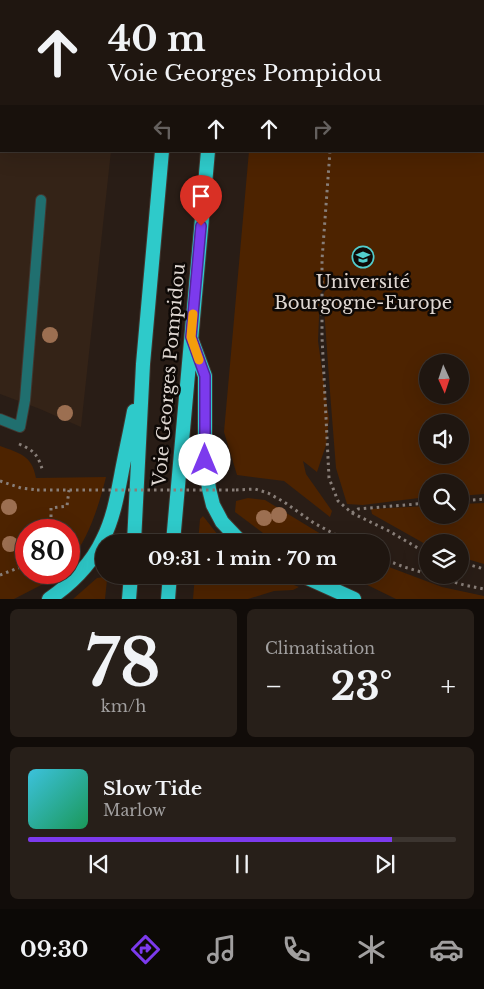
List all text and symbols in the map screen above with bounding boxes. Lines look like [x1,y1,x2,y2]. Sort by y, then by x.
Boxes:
text: 40 m [108,17,206,60]
icon: ahead [25,20,90,85]
text: Voie Georges Pompidou [108,60,382,87]
icon: left [149,115,177,143]
icon: ahead [202,115,230,143]
icon: ahead [255,115,283,143]
icon: right [308,115,336,143]
pin [180,175,222,226]
icon: arrive [187,182,215,210]
school or university icon: Université Bourgogne-Europe [351,245,375,269]
street label: Voie Georges Pompidou [148,263,190,488]
place label: Université Bourgogne-Europe [274,271,452,314]
north arrow [419,354,469,404]
map controls [419,354,469,584]
button: sound [419,414,469,464]
position arrow [178,433,230,485]
button: search [419,474,469,524]
speed limit sign: 80 [15,519,80,584]
button: layers [419,534,469,584]
text: 09:31 · 1 min · 70 m [148,547,337,570]
text: 78 [86,623,161,704]
text: Climatisation [265,638,375,658]
text: 23° [331,663,393,710]
text: − [265,669,283,704]
text: + [441,669,456,704]
text: km/h [101,696,146,716]
text: Slow Tide [103,777,202,800]
text: Marlow [103,800,166,820]
icon: previous [85,850,113,878]
icon: pause [228,850,256,878]
icon: next [371,850,399,878]
icon: directions [128,932,163,967]
icon: music [204,932,239,967]
icon: phone [279,932,314,967]
icon: climate [354,932,389,967]
icon: car [429,932,464,967]
text: 09:30 [20,936,88,963]

